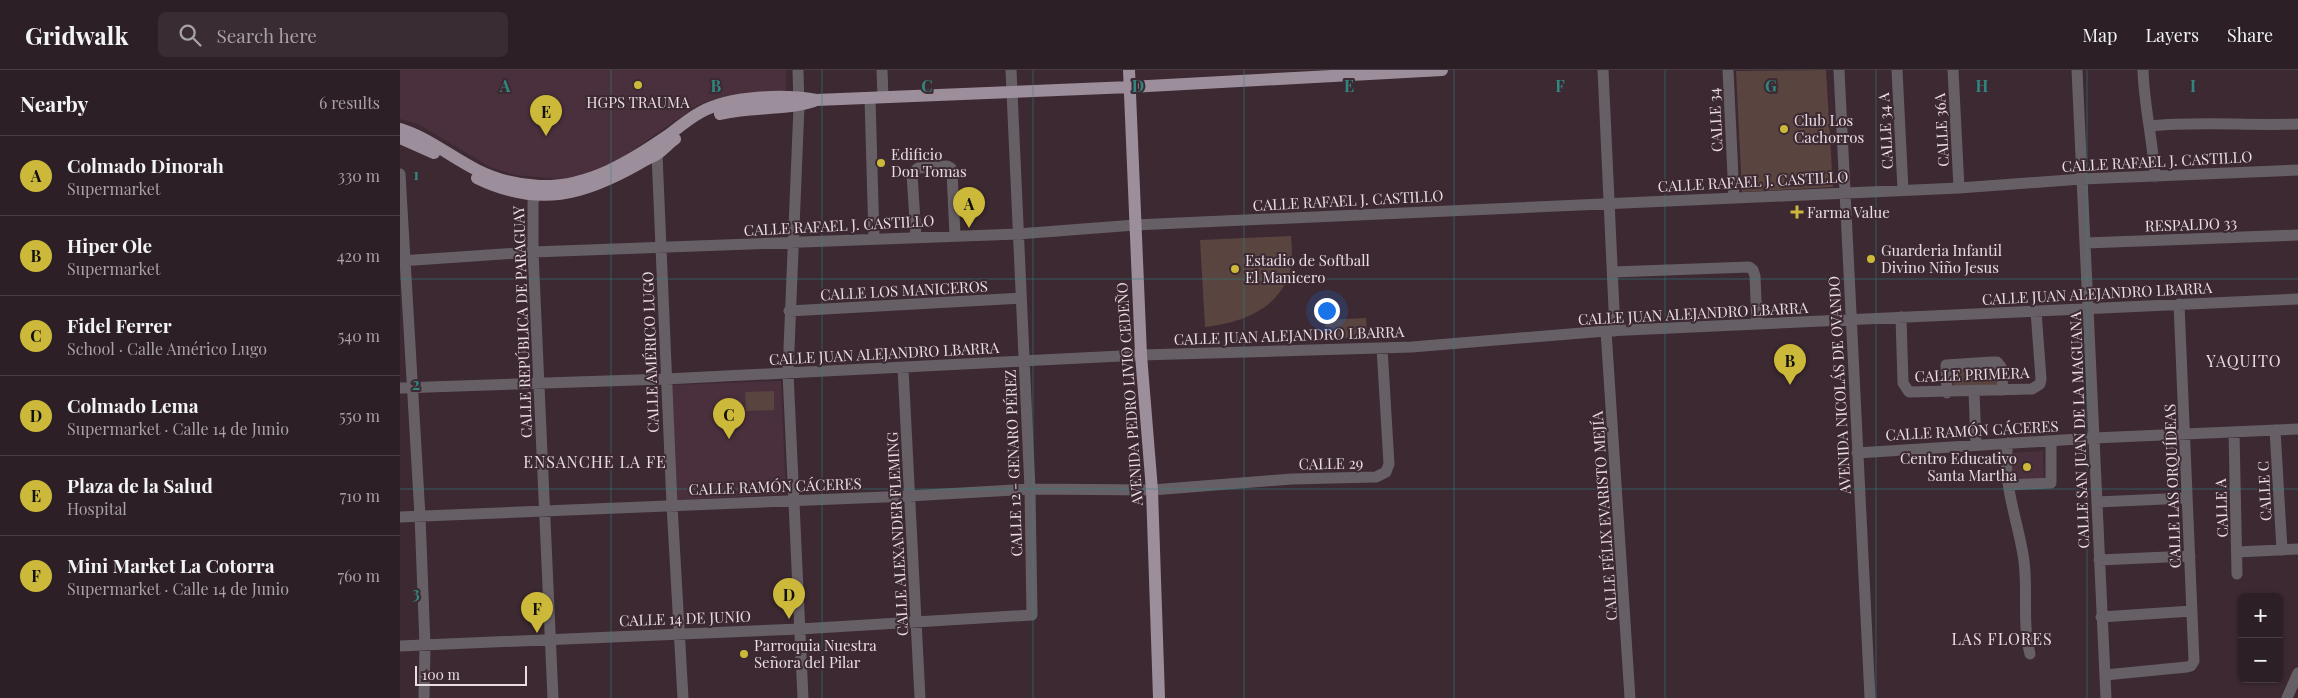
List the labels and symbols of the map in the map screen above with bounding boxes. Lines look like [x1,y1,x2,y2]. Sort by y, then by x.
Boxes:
text: A [499,75,511,96]
text: B [711,75,722,96]
text: C [921,75,933,96]
text: D [1132,75,1144,96]
text: E [1344,75,1354,96]
text: F [1555,75,1565,96]
text: G [1765,75,1777,96]
text: H [1976,75,1989,96]
text: I [2190,75,2196,96]
marker: HGPS TRAUMA [632,79,644,91]
street label: CALLE 34 [1703,87,1727,153]
place label: HGPS TRAUMA [586,92,690,112]
street label: CALLE 34 A [1873,92,1897,170]
street label: CALLE 36A [1929,92,1953,167]
pin: E [530,95,562,136]
place label: Club Los Cachorros [1794,110,1864,147]
marker: Club Los Cachorros [1778,123,1790,135]
place label: Edificio Don Tomas [891,144,967,181]
street label: CALLE RAFAEL J. CASTILLO [2061,146,2253,176]
marker: Edificio Don Tomas [875,157,887,169]
text: 1 [413,163,419,184]
street label: CALLE RAFAEL J. CASTILLO [1657,166,1849,196]
street label: CALLE RAFAEL J. CASTILLO [1252,185,1444,215]
pin: A [953,187,985,228]
place label: Farma Value [1807,202,1890,222]
street label: CALLE REPÚBLICA DE PARAGUAY [508,205,536,438]
marker: Farma Value [1791,206,1803,218]
street label: CALLE RAFAEL J. CASTILLO [743,210,935,240]
street label: RESPALDO 33 [2145,212,2238,236]
place label: Guarderia Infantil Divino Niño Jesus [1881,240,2002,277]
place label: Estadio de Softball El Manicero [1245,250,1370,287]
marker: Guarderia Infantil Divino Niño Jesus [1865,253,1877,265]
marker: Estadio de Softball El Manicero [1229,263,1241,275]
street label: CALLE AMÉRICO LUGO [637,271,663,433]
street label: AVENIDA NICOLÁS DE OVANDO [1823,275,1855,496]
street label: CALLE LOS MANICEROS [820,276,988,304]
street label: CALLE JUAN ALEJANDRO LBARRA [1981,277,2213,309]
street label: AVENIDA PEDRO LIVIO CEDEÑO [1111,282,1147,507]
street label: CALLE JUAN ALEJANDRO LBARRA [1577,297,1809,329]
your location [1314,298,1340,324]
street label: CALLE SAN JUAN DE LA MAGUANA [2065,311,2093,549]
street label: CALLE JUAN ALEJANDRO LBARRA [1173,321,1405,349]
street label: CALLE JUAN ALEJANDRO LBARRA [768,337,1000,369]
pin: B [1774,344,1806,385]
district label: YAQUITO [2205,350,2282,371]
street label: CALLE PRIMERA [1914,362,2030,386]
street label: CALLE 12 - GENARO PÉREZ [1000,369,1026,557]
text: 2 [412,373,420,394]
pin: C [713,398,745,439]
street label: CALLE LAS ORQUÍDEAS [2159,403,2185,569]
street label: CALLE FÉLIX EVARISTO MEJÍA [1587,410,1621,621]
street label: CALLE RAMÓN CÁCERES [1885,415,2059,445]
street label: CALLE ALEXANDER FLEMING [882,431,912,637]
place label: Centro Educativo Santa Martha [1900,448,2018,485]
district label: ENSANCHE LA FE [523,451,667,472]
street label: CALLE 29 [1298,452,1364,474]
street label: CALLE C [2252,460,2276,522]
marker: Centro Educativo Santa Martha [2021,461,2033,473]
street label: CALLE RAMÓN CÁCERES [688,473,862,499]
street label: CALLE A [2210,478,2232,538]
pin: D [773,578,805,619]
text: 3 [412,582,420,603]
pin: F [521,592,553,633]
street label: CALLE 14 DE JUNIO [619,606,751,630]
district label: LAS FLORES [1951,628,2053,649]
place label: Parroquia Nuestra Señora del Pilar [754,635,877,672]
marker: Parroquia Nuestra Señora del Pilar [738,648,750,660]
scale bar [415,663,528,686]

